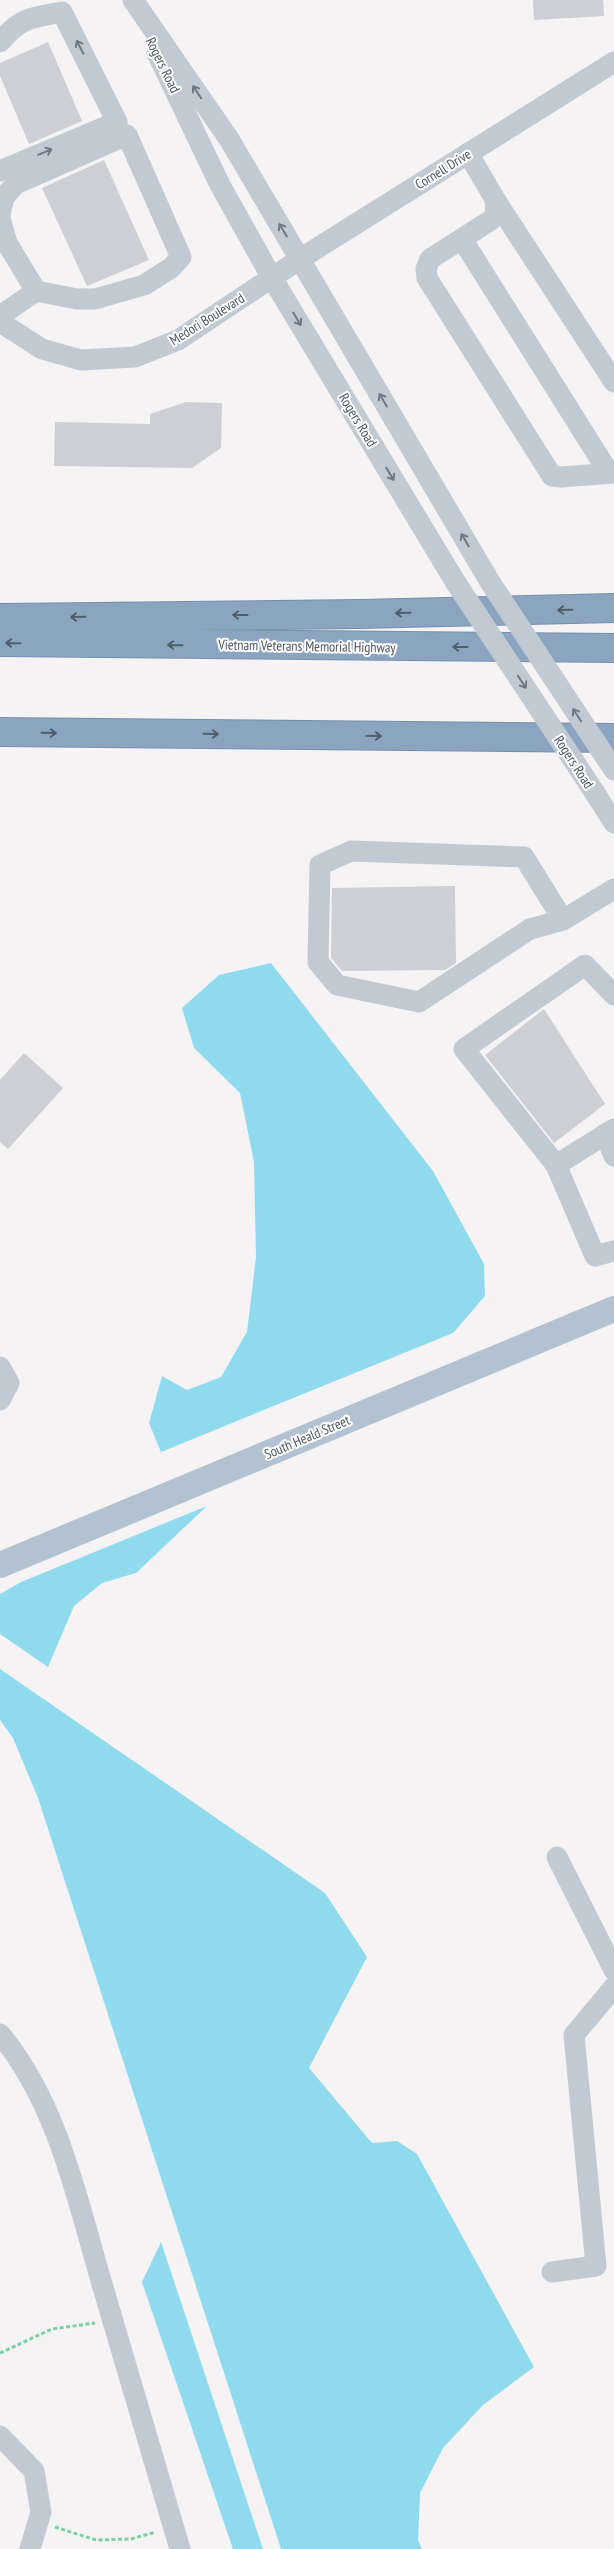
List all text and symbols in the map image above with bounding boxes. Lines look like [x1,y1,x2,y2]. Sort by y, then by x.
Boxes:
street label: Rogers Road [142,34,184,96]
one-way arrow [75,40,84,55]
one-way arrow [192,85,202,99]
street label: Cornell Drive [412,145,475,193]
one-way arrow [37,147,52,157]
one-way arrow [277,223,287,238]
street label: Medori Boulevard [166,289,248,349]
one-way arrow [293,312,303,326]
street label: Rogers Road [335,390,381,450]
one-way arrow [378,393,388,408]
one-way arrow [386,466,396,480]
one-way arrow [460,534,470,548]
one-way arrow [558,605,574,615]
one-way arrow [395,609,411,618]
one-way arrow [233,610,249,620]
one-way arrow [70,612,86,621]
street label: Vietnam Veterans Memorial Highway [217,635,397,657]
one-way arrow [5,638,22,648]
one-way arrow [168,640,184,650]
one-way arrow [453,643,469,652]
one-way arrow [517,675,527,689]
one-way arrow [572,708,582,722]
one-way arrow [40,728,56,738]
one-way arrow [202,729,219,739]
one-way arrow [365,731,381,741]
street label: Rogers Road [550,732,598,792]
street label: South Heald Street [261,1411,353,1463]

